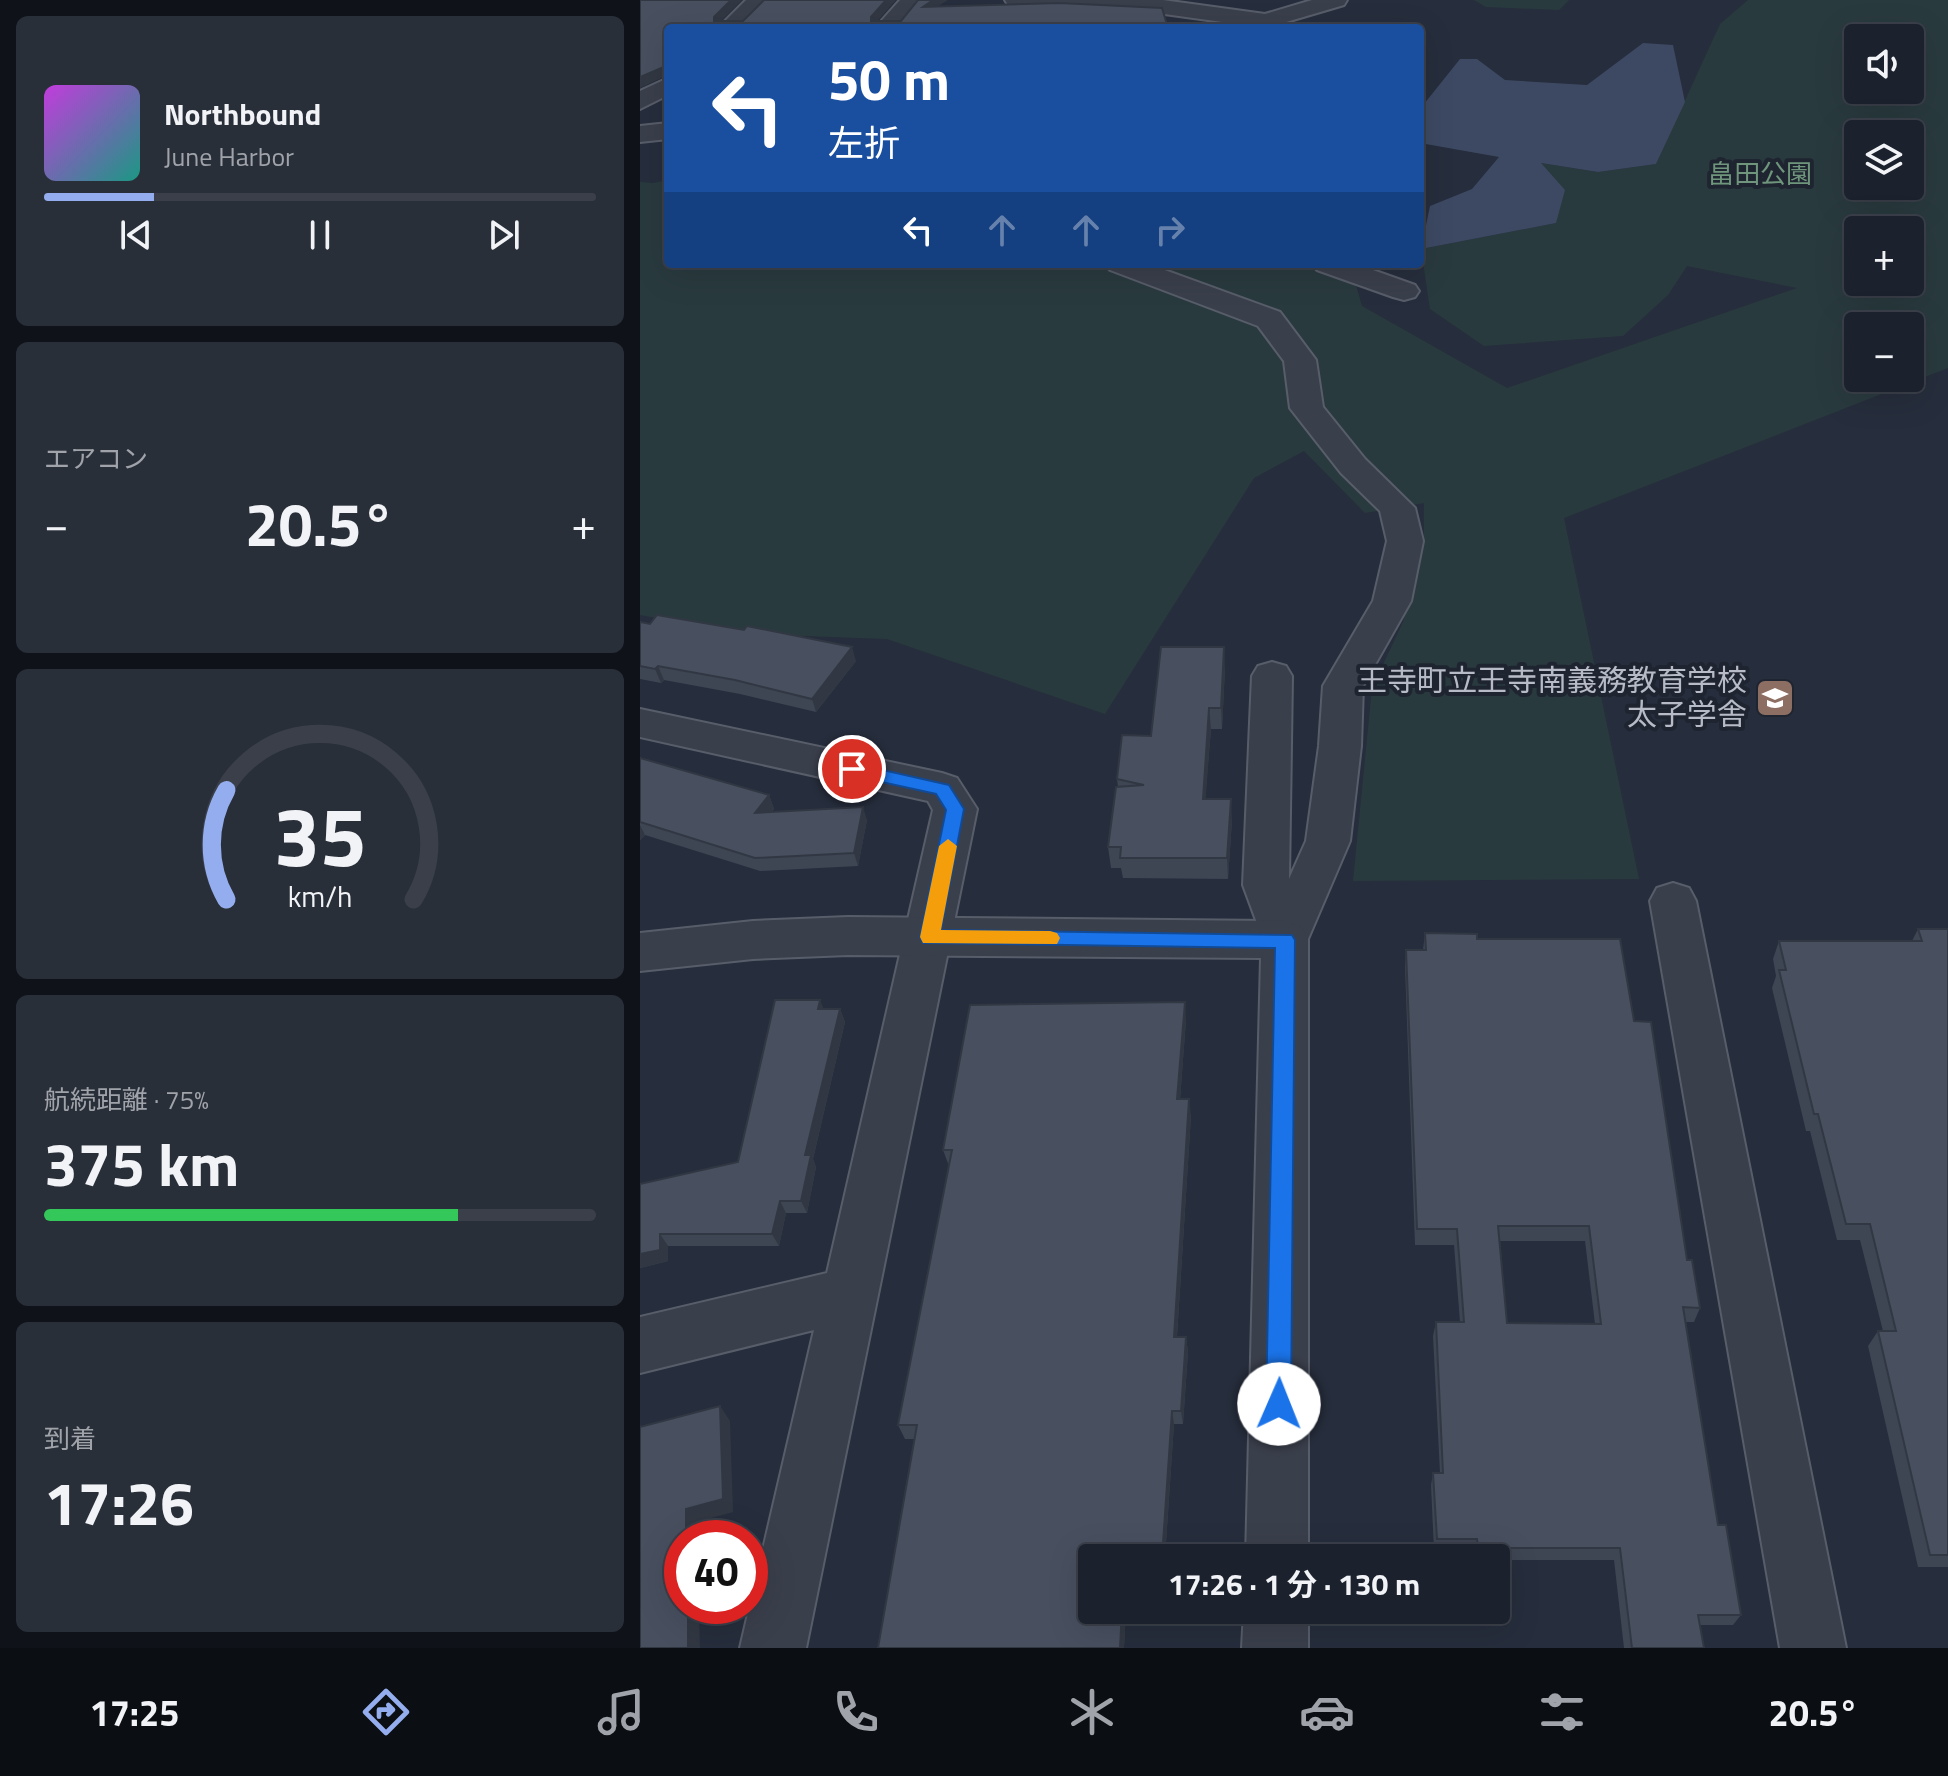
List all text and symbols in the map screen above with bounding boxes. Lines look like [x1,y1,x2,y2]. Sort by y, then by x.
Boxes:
map controls [1844,24,1924,392]
button: sound [1844,24,1924,104]
text: 50 m [828,37,950,122]
icon: left [696,56,800,160]
text: Northbound [164,91,321,137]
text: 左折 [828,115,900,170]
button: layers [1844,120,1924,200]
text: June Harbor [164,137,294,176]
park label: 畠田公園 [1708,154,1812,193]
icon: left [896,208,940,252]
icon: ahead [980,208,1024,252]
icon: ahead [1064,208,1108,252]
icon: right [1148,208,1192,252]
icon: previous [114,213,158,257]
icon: pause [298,213,342,257]
icon: next [482,213,526,257]
button: + [1844,216,1924,296]
button: − [1844,312,1924,392]
text: エアコン [44,439,148,478]
text: 20.5° [245,478,395,569]
text: − [44,490,69,557]
text: + [571,490,596,557]
place label: 王寺町立王寺南義務教育学校 太子学舎 [1357,657,1747,737]
school or university icon: 王寺町立王寺南義務教育学校 太子学舎 [1754,677,1796,719]
pin [818,735,886,803]
icon: arrive [830,747,874,791]
text: 35 [273,772,367,898]
text: km/h [288,875,352,918]
text: 航続距離 · 75% [44,1080,209,1119]
text: 375 km [44,1118,239,1209]
position arrow [1237,1362,1321,1446]
text: 到着 [44,1419,96,1458]
text: 17:26 [44,1457,194,1548]
speed limit sign: 40 [664,1520,768,1624]
text: 17:26 · 1 分 · 130 m [1168,1561,1420,1607]
icon: directions [358,1684,414,1740]
icon: music [593,1684,649,1740]
icon: phone [828,1684,884,1740]
icon: climate [1064,1684,1120,1740]
icon: car [1299,1684,1355,1740]
icon: filters [1534,1684,1590,1740]
text: 17:25 [90,1685,179,1740]
text: 20.5° [1769,1685,1858,1740]

